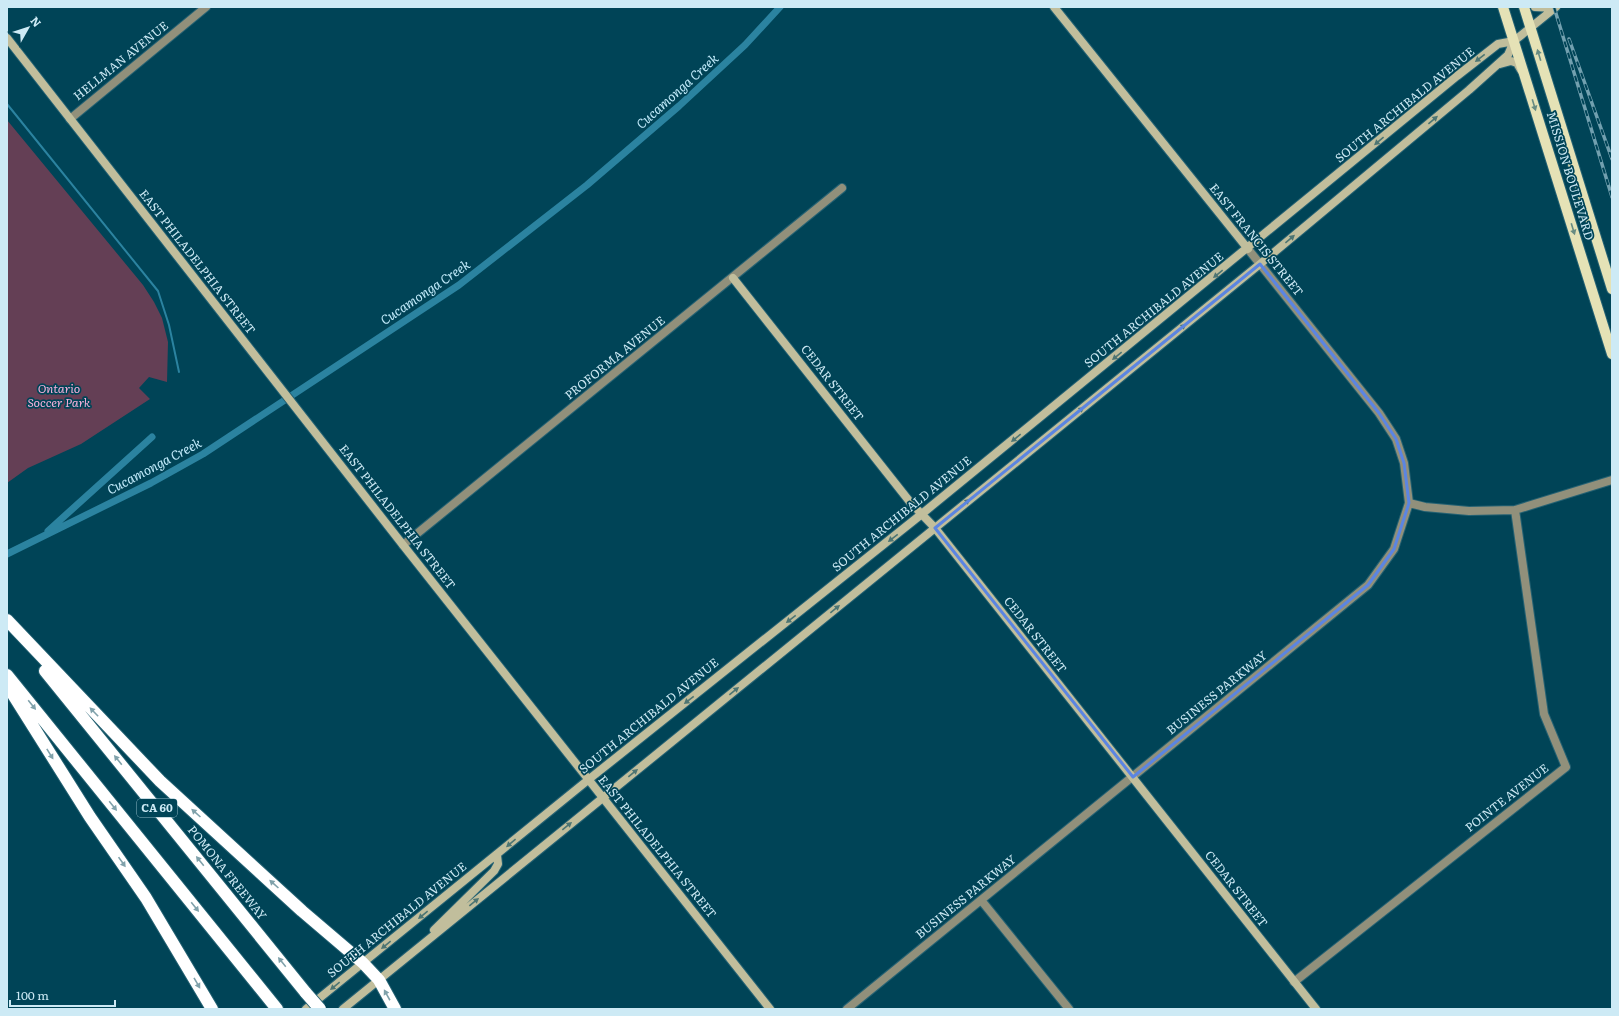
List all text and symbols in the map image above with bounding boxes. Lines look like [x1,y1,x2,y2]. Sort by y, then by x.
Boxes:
north arrow [8,8,48,48]
text: N [27,12,46,30]
street label: HELLMAN AVENUE [69,16,172,104]
street label: SOUTH ARCHIBALD AVENUE [1331,42,1478,166]
water label: Cucamonga Creek [631,48,723,133]
one-way arrow [1536,48,1542,60]
one-way arrow [1474,54,1485,63]
one-way arrow [1531,99,1537,111]
street label: MISSION BOULEVARD [1543,109,1599,242]
one-way arrow [1428,115,1438,124]
one-way arrow [1374,136,1385,145]
street label: EAST FRANCIS STREET [1206,179,1308,300]
street label: EAST PHILADELPHIA STREET [135,185,260,338]
one-way arrow [1570,223,1576,235]
one-way arrow [1285,234,1295,243]
street label: SOUTH ARCHIBALD AVENUE [1080,247,1227,371]
water label: Cucamonga Creek [376,254,474,329]
one-way arrow [1212,269,1223,278]
street label: PROFORMA AVENUE [560,311,669,403]
one-way arrow [1175,324,1186,333]
street label: CEDAR STREET [797,340,869,425]
one-way arrow [1111,351,1122,360]
park label: Ontario Soccer Park [28,379,91,411]
one-way arrow [1073,407,1084,416]
water label: Cucamonga Creek [103,432,205,499]
one-way arrow [1010,433,1021,442]
street label: EAST PHILADELPHIA STREET [335,440,460,593]
street label: SOUTH ARCHIBALD AVENUE [828,451,975,575]
one-way arrow [960,499,971,508]
one-way arrow [887,533,898,542]
street label: CEDAR STREET [1000,592,1072,677]
one-way arrow [829,605,840,614]
one-way arrow [785,614,796,623]
street label: BUSINESS PARKWAY [1162,646,1271,738]
street label: SOUTH ARCHIBALD AVENUE [575,653,722,777]
one-way arrow [728,687,739,696]
one-way arrow [684,695,695,704]
one-way arrow [27,700,36,711]
one-way arrow [89,707,99,717]
one-way arrow [46,749,54,759]
one-way arrow [113,755,122,766]
street label: POINTE AVENUE [1461,759,1552,836]
one-way arrow [627,769,638,777]
street label: EAST PHILADELPHIA STREET [594,771,721,922]
road number: CA 60 [137,799,177,817]
one-way arrow [109,801,118,812]
one-way arrow [191,809,201,818]
street label: POMONA FREEWAY [184,821,272,924]
one-way arrow [562,822,573,831]
one-way arrow [505,839,516,848]
street label: CEDAR STREET [1201,846,1273,931]
street label: BUSINESS PARKWAY [911,850,1020,942]
one-way arrow [195,856,204,867]
one-way arrow [118,857,126,868]
street label: SOUTH ARCHIBALD AVENUE [323,857,470,981]
one-way arrow [269,880,279,889]
one-way arrow [469,897,480,906]
one-way arrow [191,902,199,913]
one-way arrow [418,911,429,920]
one-way arrow [380,941,391,950]
one-way arrow [277,957,286,968]
one-way arrow [194,977,201,989]
scale bar [10,982,115,1008]
one-way arrow [329,982,340,991]
text: 100 m [16,986,49,1004]
one-way arrow [384,989,391,1000]

